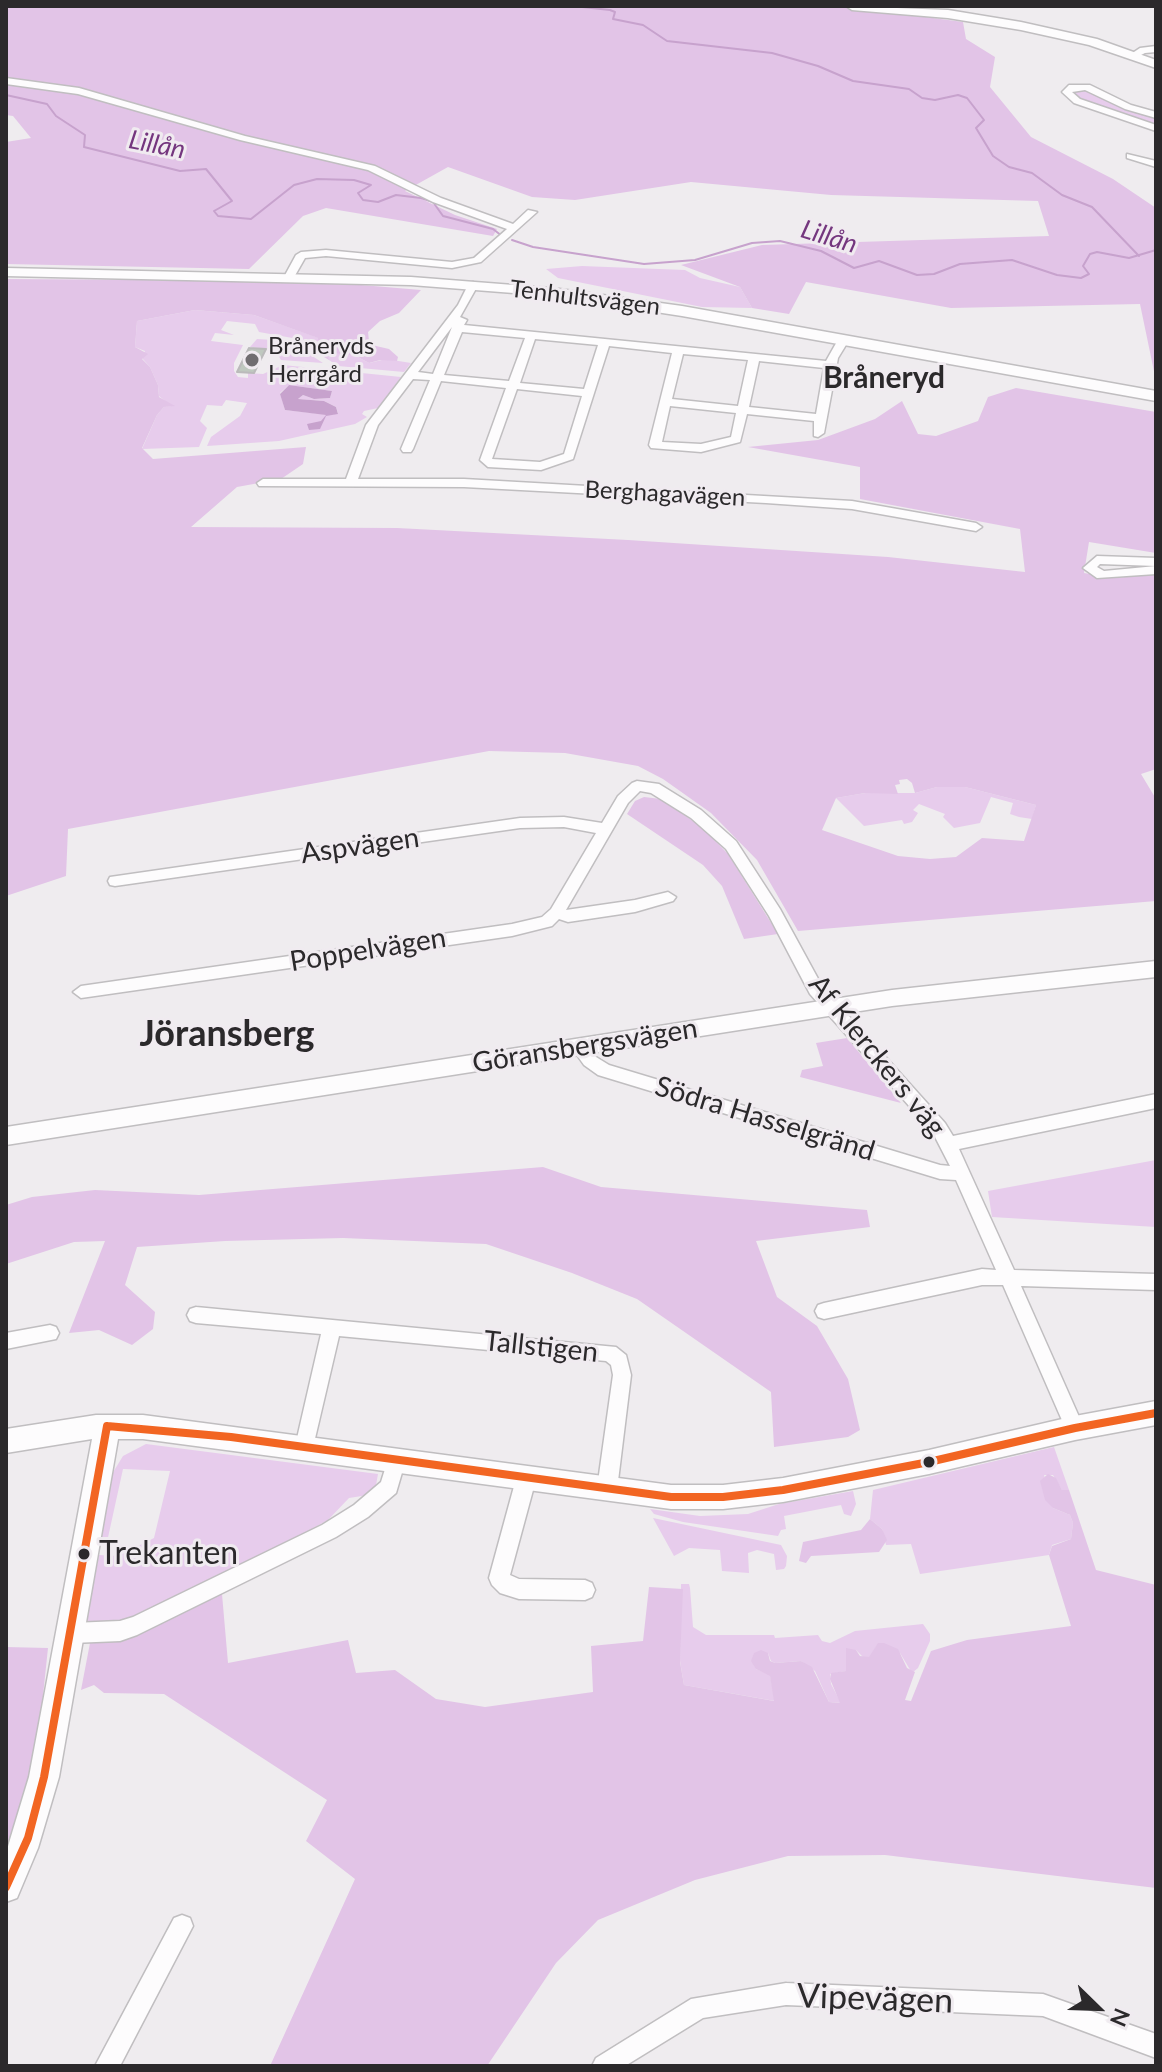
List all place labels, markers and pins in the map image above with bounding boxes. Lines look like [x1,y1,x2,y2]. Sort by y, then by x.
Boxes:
place label: Bråneryds Herrgård [268,332,374,388]
marker: Bråneryds Herrgård [243,351,261,369]
unlabelled marker [921,1454,937,1470]
place label: Trekanten [99,1535,238,1573]
marker: Trekanten [76,1546,92,1562]

